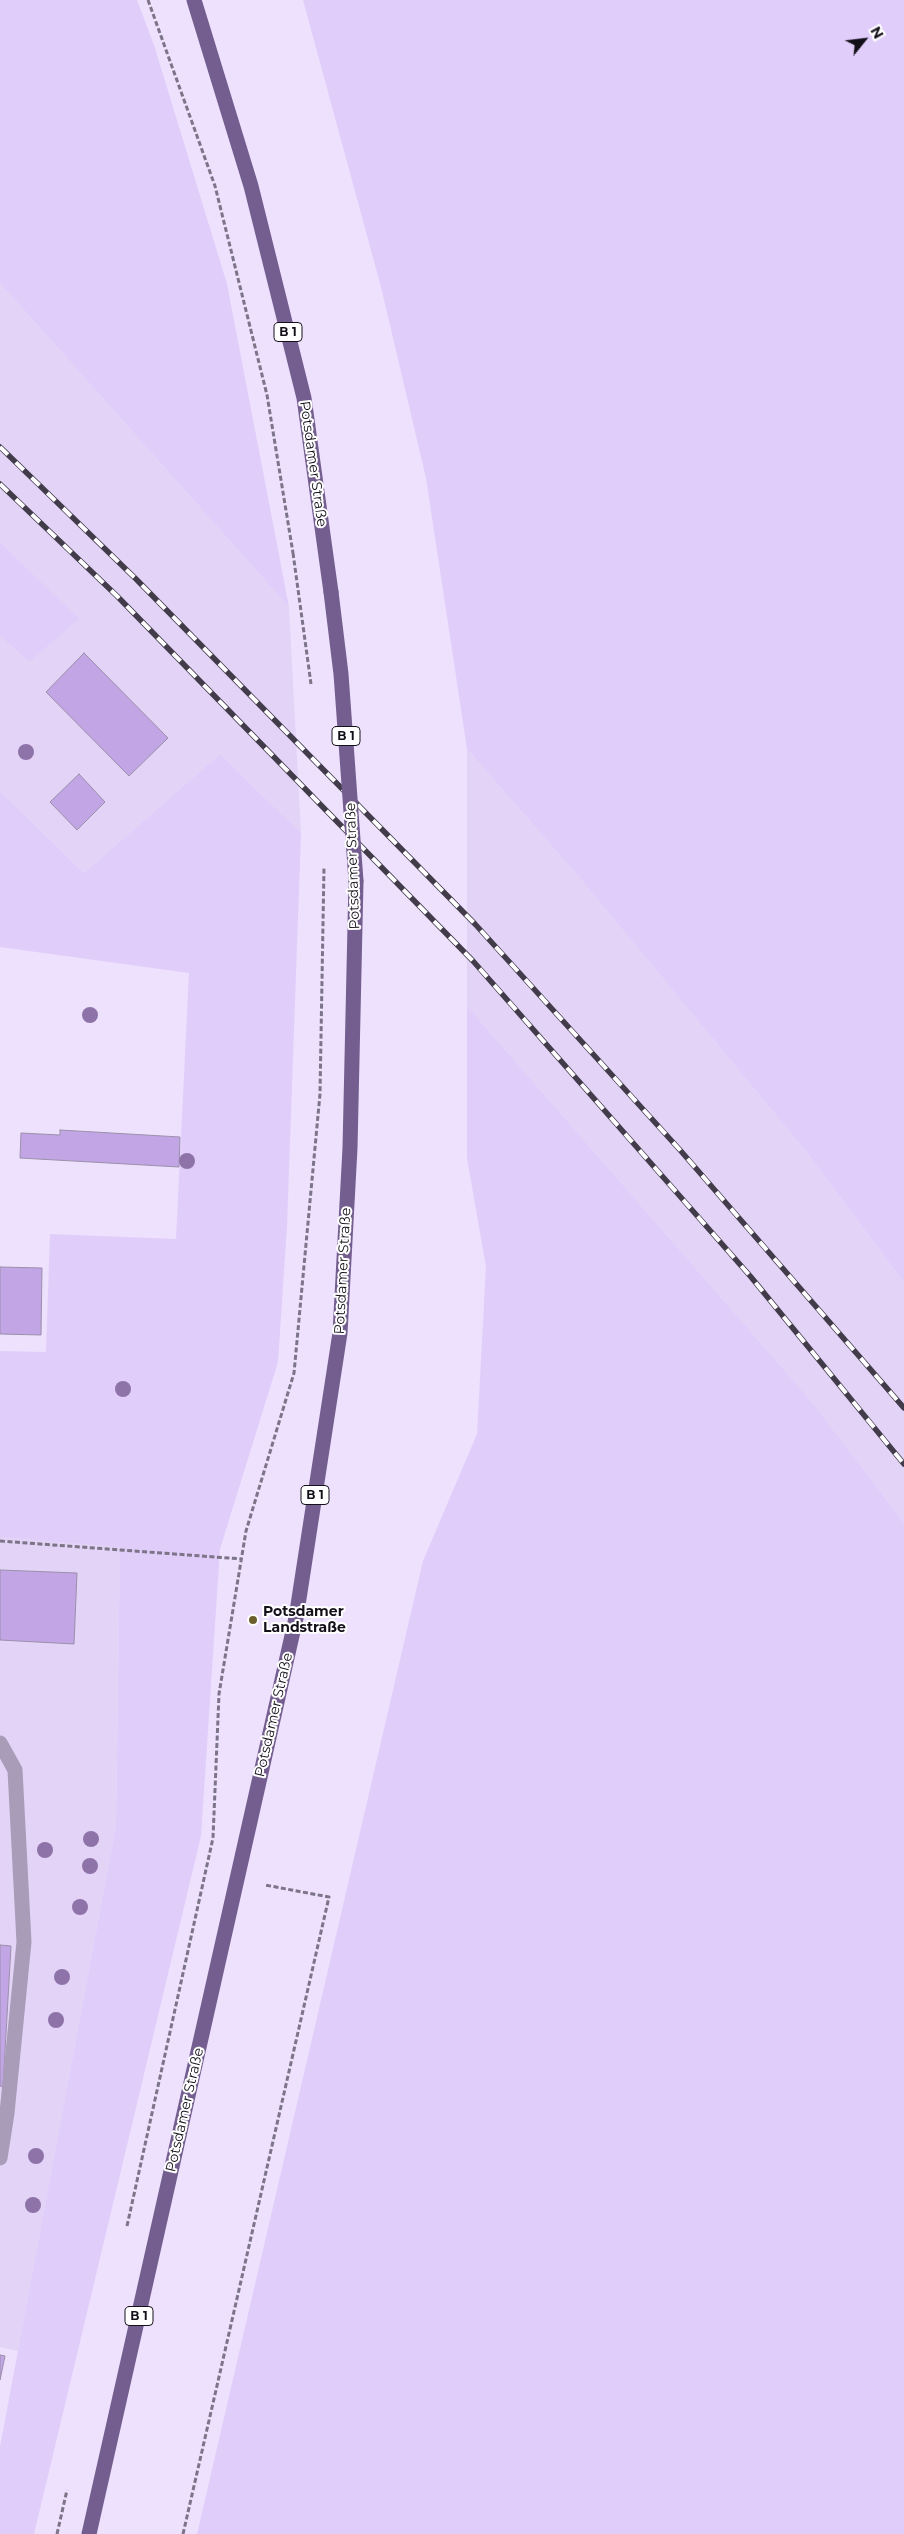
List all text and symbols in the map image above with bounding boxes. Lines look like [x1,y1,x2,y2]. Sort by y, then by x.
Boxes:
north arrow [839,15,889,65]
text: N [867,23,888,42]
road number: B 1 [274,322,302,342]
street label: Potsdamer Straße [296,400,330,528]
road number: B 1 [332,726,360,746]
street label: Potsdamer Straße [342,802,364,930]
street label: Potsdamer Straße [331,1207,355,1335]
road number: B 1 [301,1486,329,1504]
place label: Potsdamer Landstraße [263,1604,346,1636]
marker: Potsdamer Landstraße [247,1614,259,1626]
street label: Potsdamer Straße [252,1651,296,1779]
street label: Potsdamer Straße [163,2046,207,2174]
road number: B 1 [125,2306,153,2326]

